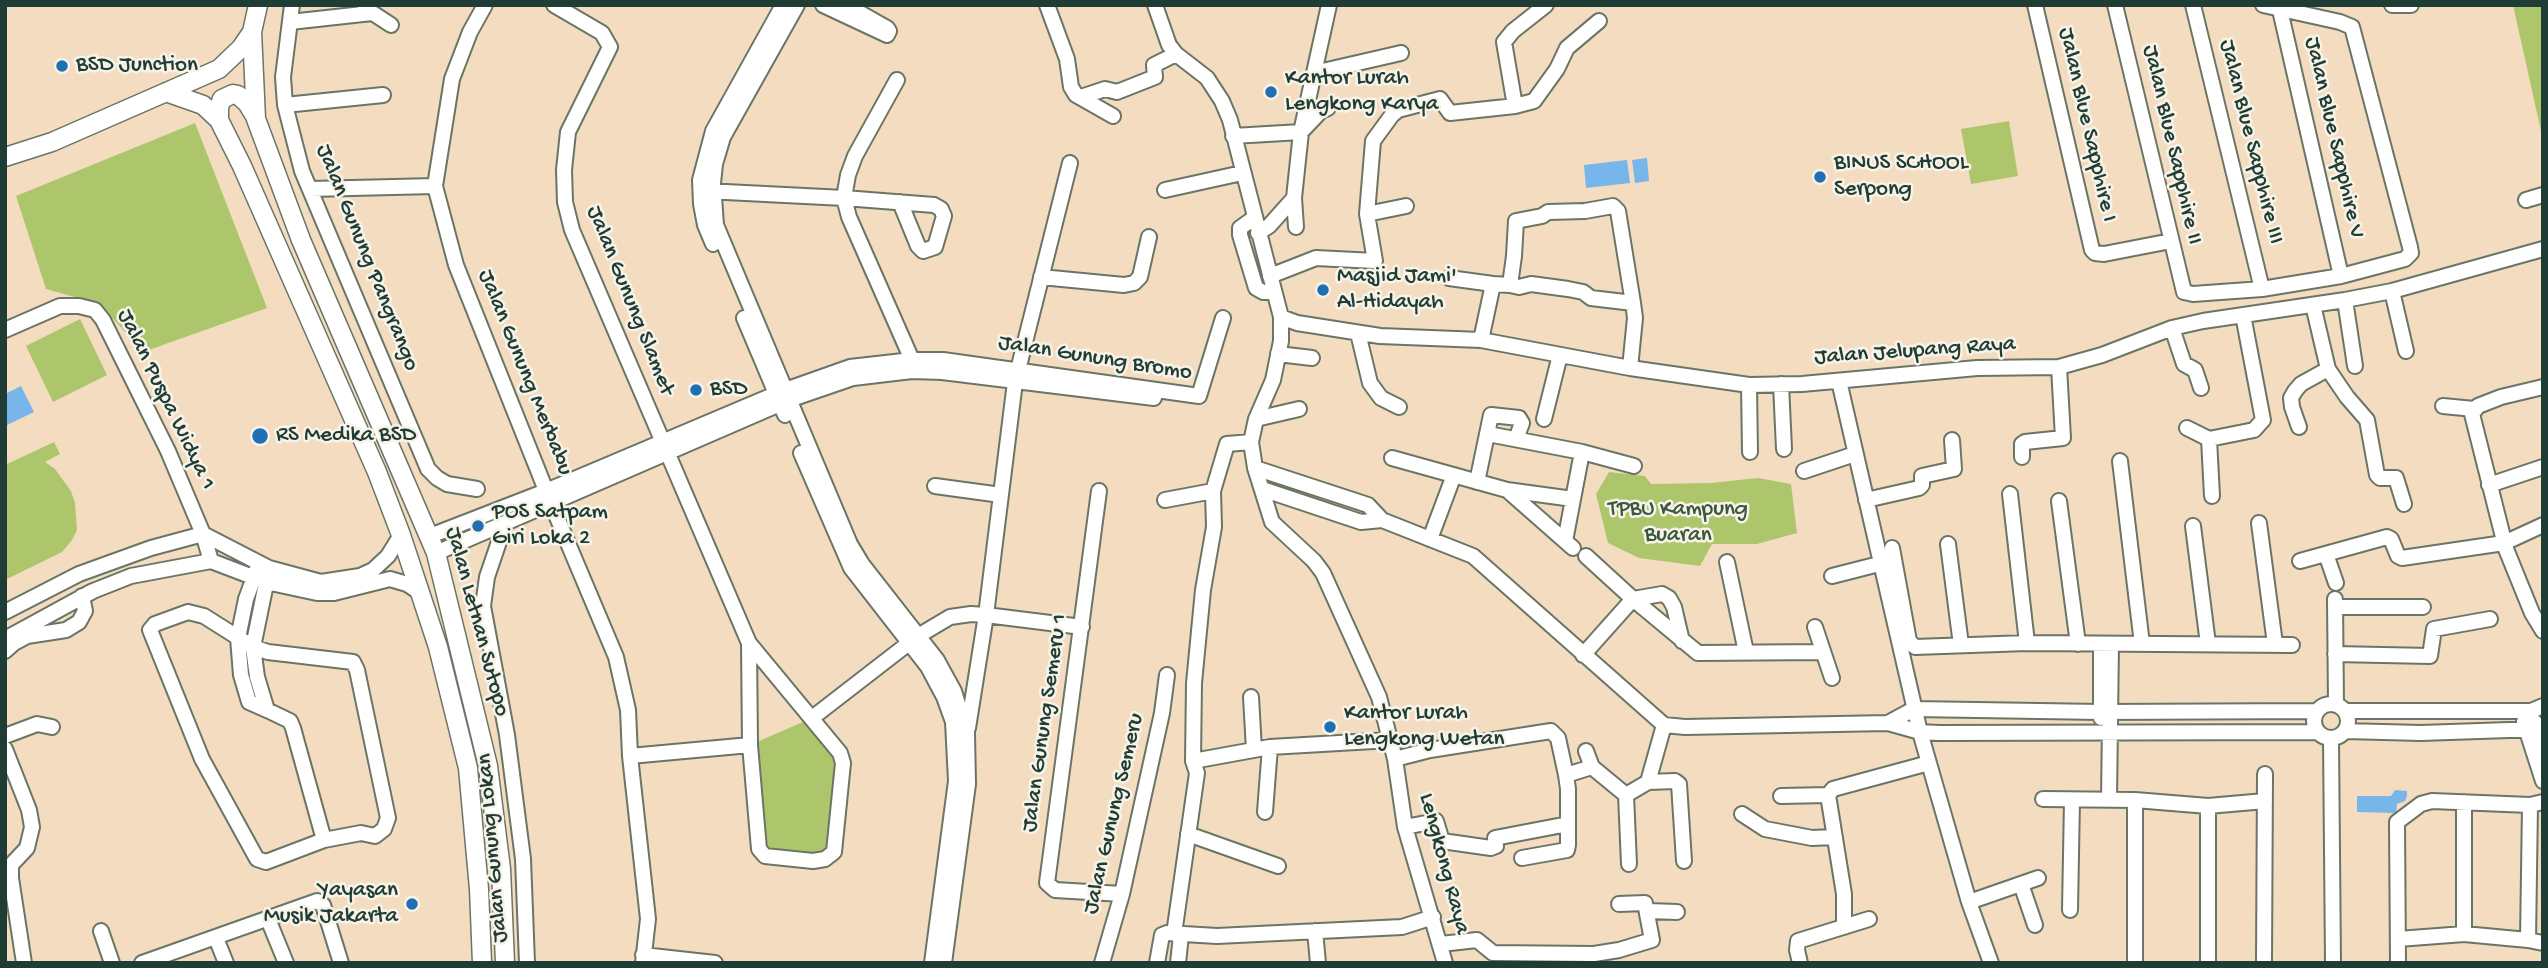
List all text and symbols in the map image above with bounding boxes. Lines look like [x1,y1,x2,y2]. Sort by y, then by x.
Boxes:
street label: Jalan Blue Sapphire I [2050,25,2122,225]
street label: Jalan Blue Sapphire V [2296,35,2370,241]
street label: Jalan Blue Sapphire III [2211,37,2289,247]
street label: Jalan Blue Sapphire II [2135,42,2207,248]
place label: BSD Junction [76,52,198,80]
marker: BSD Junction [54,58,70,74]
place label: Kantor Lurah Lengkong Karya [1285,65,1439,119]
marker: Kantor Lurah Lengkong Karya [1263,84,1279,100]
street label: Jalan Gunung Pangrango [308,141,424,375]
place label: BINUS SCHOOL Serpong [1834,150,1968,204]
marker: BINUS SCHOOL Serpong [1812,169,1828,185]
street label: Jalan Gunung Slamet [578,202,680,400]
place label: Masjid Jami' Al-Hidayah [1337,263,1457,317]
street label: Jalan Gunung Merbabu [470,266,578,480]
marker: Masjid Jami' Al-Hidayah [1315,282,1331,298]
street label: Jalan Puspa Widya 1 [109,305,221,495]
street label: Jalan Gunung Bromo [996,330,1194,388]
street label: Jalan Jelupang Raya [1814,331,2016,373]
place label: BSD [710,376,747,404]
marker: BSD [688,382,704,398]
place label: RS Medika BSD [276,422,416,450]
marker: RS Medika BSD [250,426,270,446]
park label: TPBU Kampung Buaran [1608,496,1748,550]
place label: POS Satpam Giri Loka 2 [492,499,608,553]
marker: POS Satpam Giri Loka 2 [470,518,486,534]
street label: Jalan Letnan Sutopo [437,524,515,720]
street label: Jalan Gunung Semeru 1 [1017,612,1075,834]
place label: Kantor Lurah Lengkong Wetan [1344,700,1504,754]
street label: Jalan Gunung Semeru [1078,711,1152,917]
marker: Kantor Lurah Lengkong Wetan [1322,719,1338,735]
street label: Jalan Gunung Lokan [472,752,516,944]
street label: Lengkong Raya [1411,790,1475,938]
place label: Yayasan Musik Jakarta [264,877,398,931]
marker: Yayasan Musik Jakarta [404,896,420,912]

